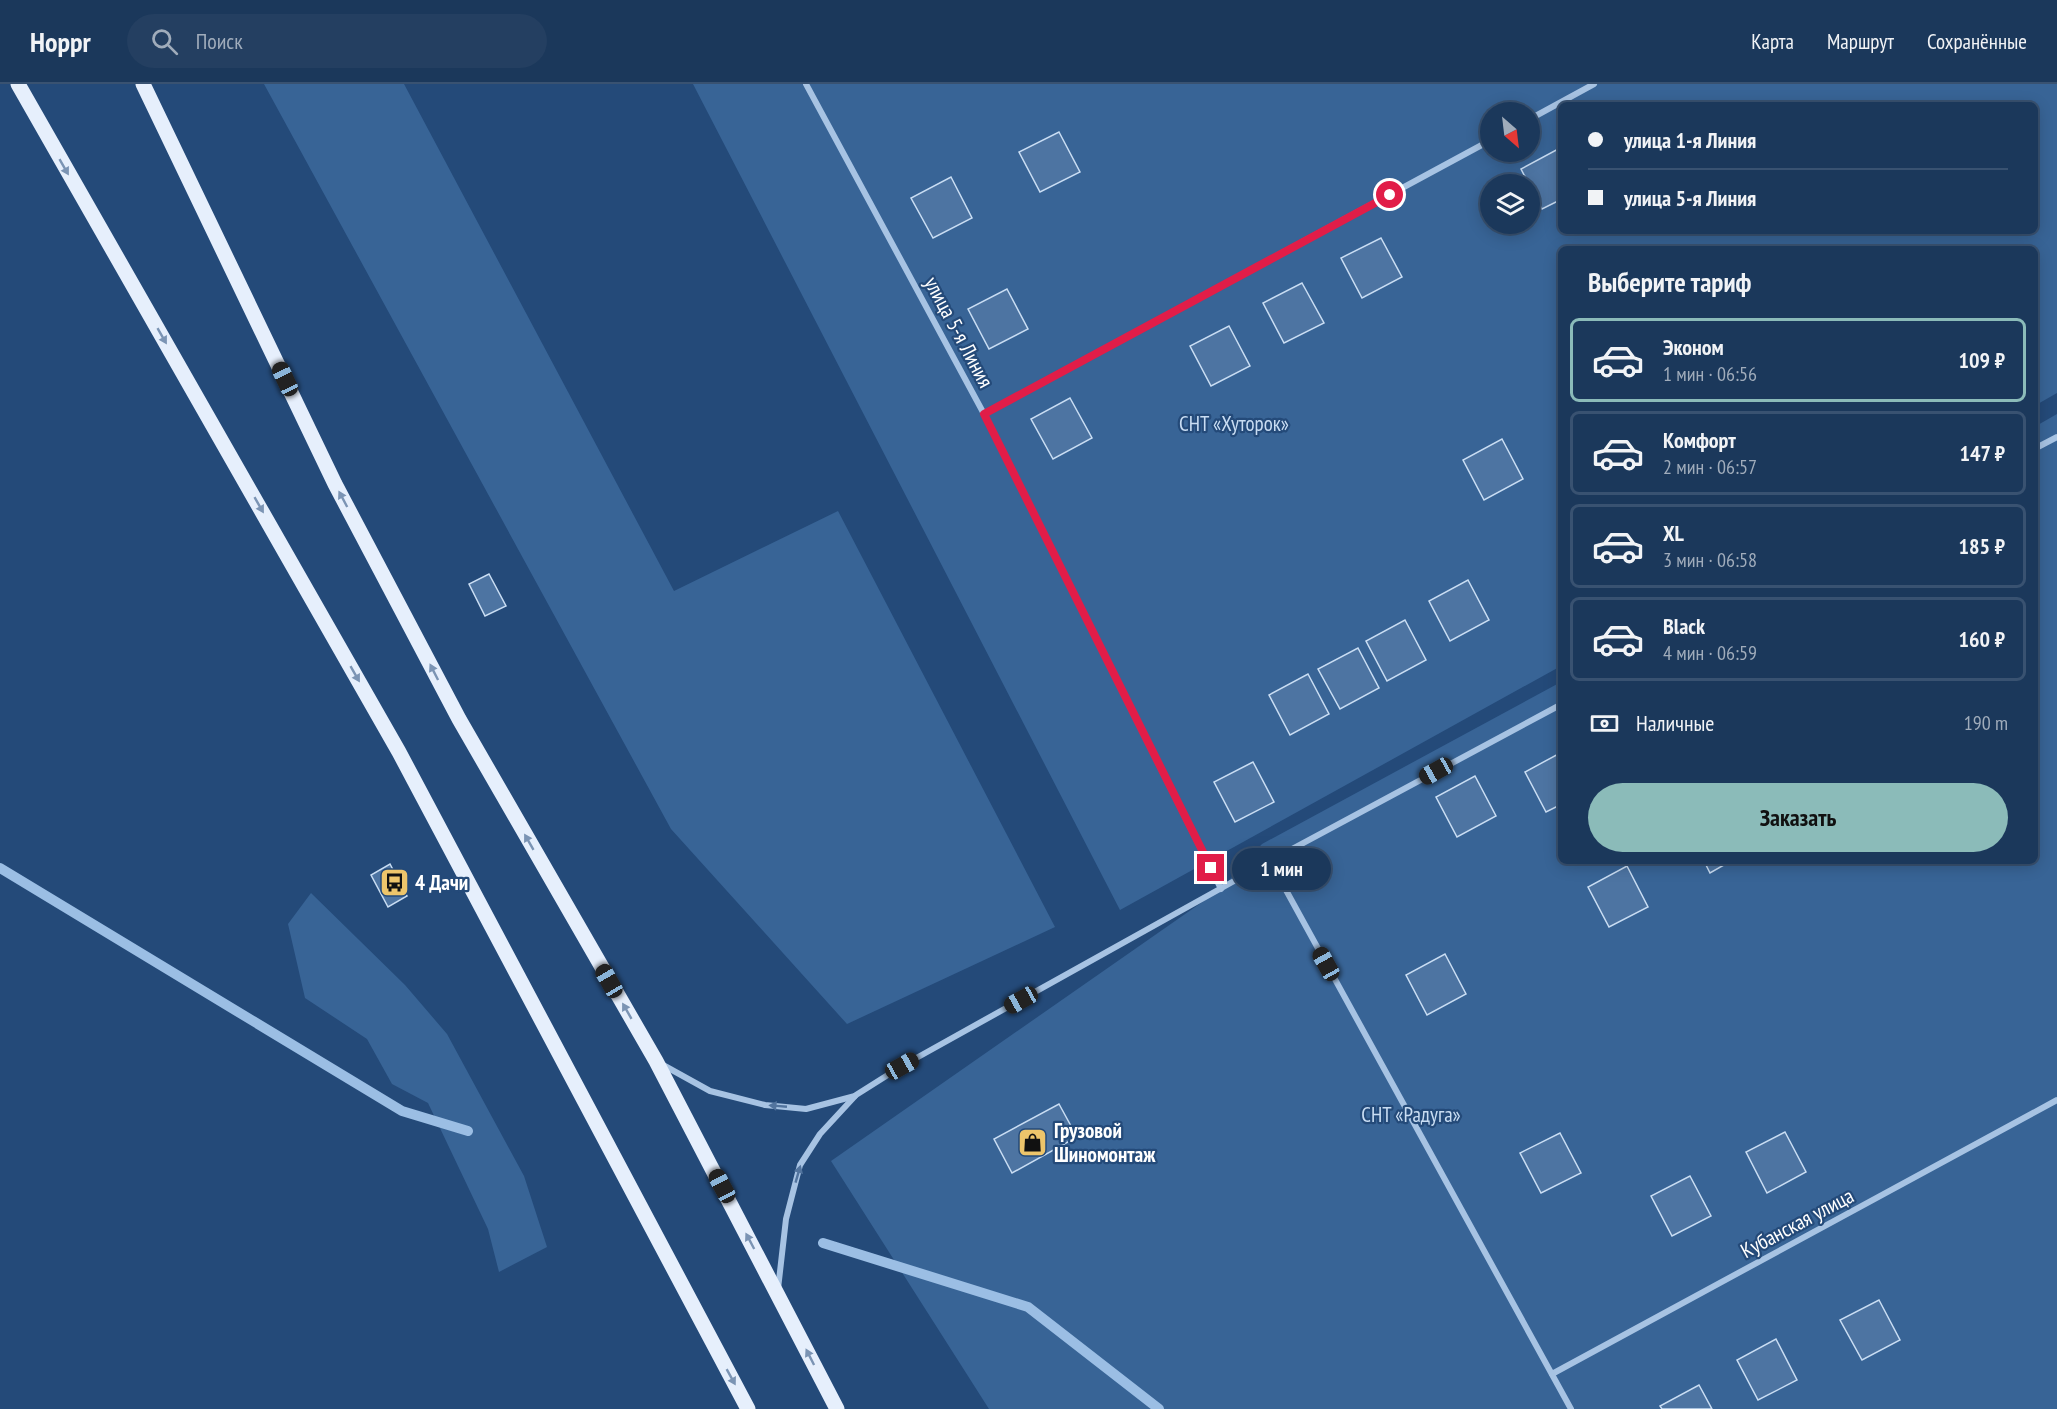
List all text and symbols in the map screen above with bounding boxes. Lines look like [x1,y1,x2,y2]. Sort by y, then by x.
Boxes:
search box [127,14,547,68]
text: Hoppr [30,23,91,60]
icon: search [148,25,181,58]
text: Поиск [196,27,243,55]
text: Карта [1751,28,1794,55]
text: Маршрут [1827,28,1894,55]
text: Сохранённые [1927,28,2027,55]
north arrow [1480,102,1540,162]
map controls [1480,102,1540,234]
text: улица 1-я Линия [1624,126,1756,154]
one-way arrow [59,159,70,175]
button: layers [1480,174,1540,234]
route start [1376,181,1403,208]
text: улица 5-я Линия [1624,184,1756,212]
text: Выберите тариф [1588,265,1751,299]
street label: улица 5-я Линия [918,272,1000,392]
one-way arrow [156,328,167,344]
icon: car [1591,333,1645,387]
text: Эконом [1663,333,1724,361]
text: 109 ₽ [1958,346,2005,374]
car [269,359,301,399]
text: 1 мин · 06:56 [1663,361,1757,387]
park label: СНТ «Хуторок» [1179,410,1289,437]
icon: car [1591,426,1645,480]
text: Комфорт [1663,426,1736,454]
text: 147 ₽ [1959,439,2005,467]
text: 2 мин · 06:57 [1663,454,1757,480]
one-way arrow [338,490,348,507]
one-way arrow [253,497,264,513]
icon: car [1591,519,1645,573]
text: XL [1663,519,1684,547]
text: 185 ₽ [1958,532,2005,560]
text: 3 мин · 06:58 [1663,547,1757,573]
icon: car [1591,612,1645,666]
text: Black [1663,612,1705,640]
text: 160 ₽ [1958,625,2005,653]
text: 4 мин · 06:59 [1663,640,1757,666]
one-way arrow [429,663,439,680]
one-way arrow [350,666,360,683]
icon: cash [1588,707,1621,740]
text: Наличные [1636,709,1714,737]
text: 190 m [1964,710,2008,736]
car [1416,754,1456,788]
button: Заказать [1588,783,2008,852]
one-way arrow [524,833,534,850]
callout: 1 мин [1232,847,1331,889]
route end [1197,854,1224,881]
text: 1 мин [1260,856,1303,882]
bus stop icon: 4 Дачи [378,866,410,898]
place label: 4 Дачи [415,869,468,896]
car [1309,944,1343,984]
car [592,961,626,1001]
car [1001,983,1041,1017]
one-way arrow [622,1002,632,1019]
car [882,1049,922,1083]
park label: СНТ «Радуга» [1361,1101,1461,1128]
one-way arrow [769,1102,788,1111]
place label: Грузовой Шиномонтаж [1054,1117,1156,1168]
shop icon: Грузовой Шиномонтаж [1017,1126,1049,1158]
one-way arrow [794,1165,804,1183]
car [706,1166,738,1206]
street label: Кубанская улица [1736,1182,1858,1264]
one-way arrow [745,1233,755,1250]
one-way arrow [805,1348,815,1365]
one-way arrow [726,1369,736,1386]

